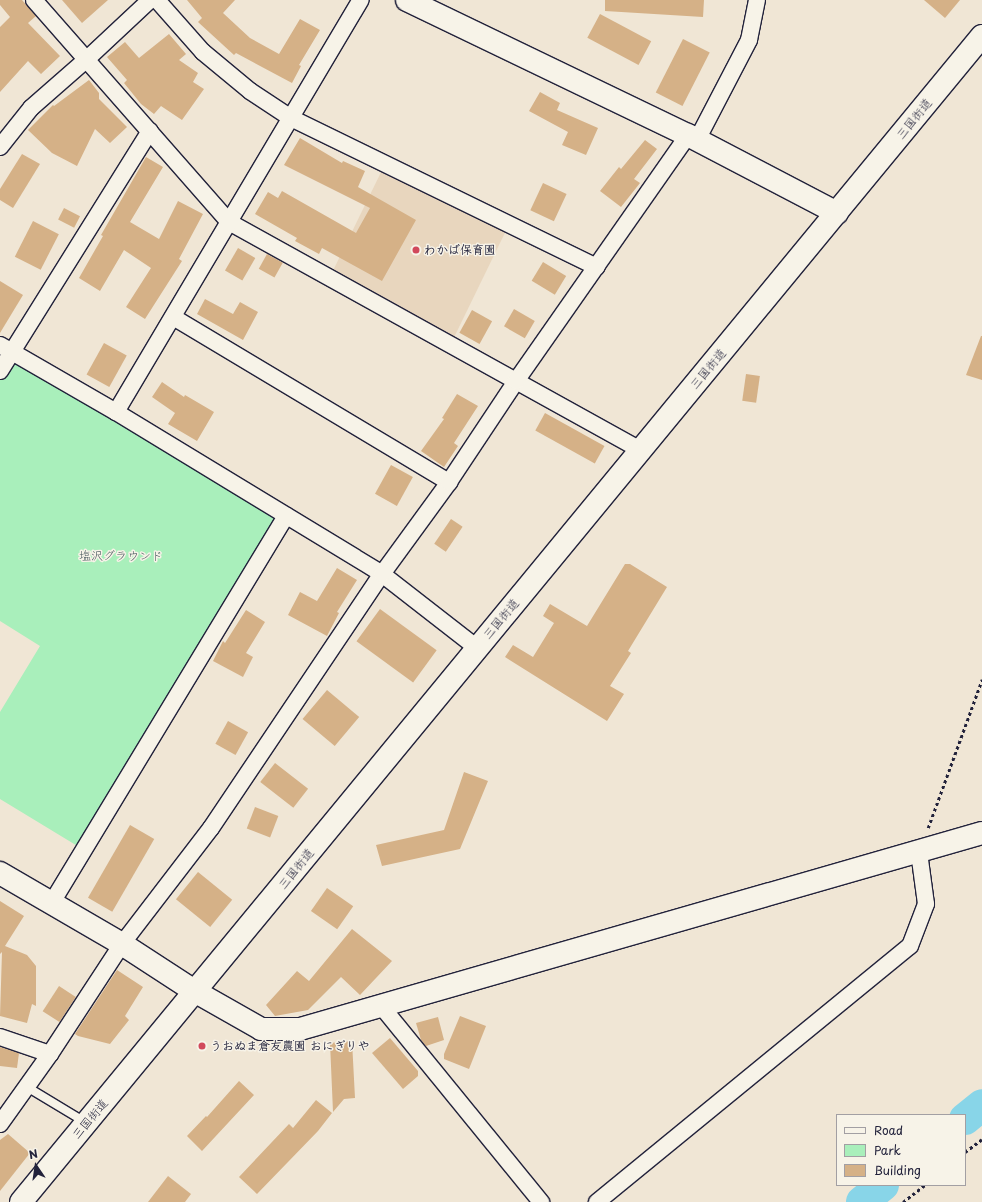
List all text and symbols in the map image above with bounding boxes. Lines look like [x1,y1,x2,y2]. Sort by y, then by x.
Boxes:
street label: 三国街道 [893,96,935,142]
place label: わかば保育園 [424,243,496,257]
marker: わかば保育園 [411,245,421,255]
street label: 三国街道 [687,346,729,392]
park label: 塩沢グラウンド [79,549,163,563]
street label: 三国街道 [480,596,522,642]
street label: 三国街道 [275,846,317,892]
place label: うおぬま倉友農園 おにぎりや [210,1039,370,1053]
marker: うおぬま倉友農園 おにぎりや [197,1041,207,1051]
street label: 三国街道 [69,1096,111,1142]
legend [836,1114,966,1186]
text: Road [874,1121,903,1139]
text: Park [874,1141,901,1159]
text: N [27,1145,39,1163]
north arrow [16,1146,56,1186]
text: Building [874,1161,921,1179]

